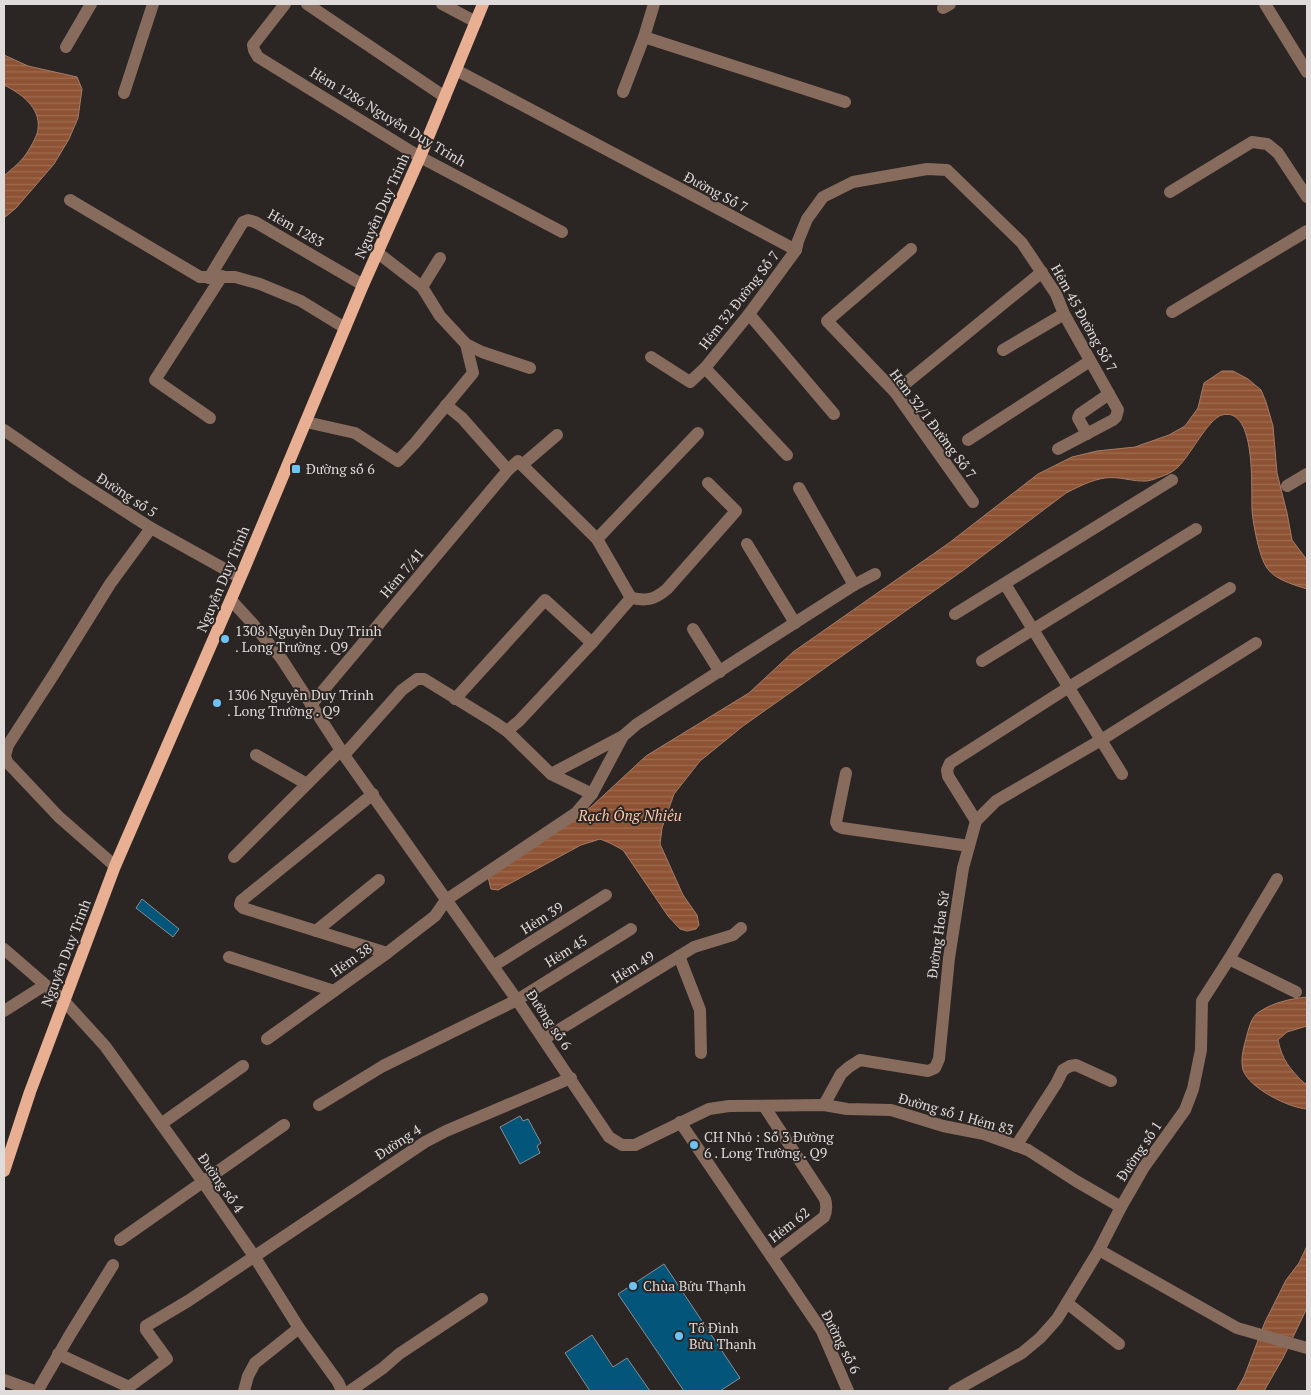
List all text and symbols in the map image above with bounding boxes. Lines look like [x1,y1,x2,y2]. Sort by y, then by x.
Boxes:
street label: Hẻm 1286 Nguyễn Duy Trinh [307,62,470,171]
street label: Nguyễn Duy Trinh [350,150,413,261]
street label: Đường Số 7 [681,167,752,216]
street label: Hẻm 1283 [265,204,328,251]
street label: Hẻm 32 Đường Số 7 [694,246,783,353]
street label: Hẻm 45 Đường Số 7 [1047,261,1122,375]
street label: Hẻm 32/1 Đường Số 7 [886,365,981,482]
place label: Đường số 6 [306,459,375,478]
marker: Đường số 6 [290,463,302,475]
street label: Đường số 5 [93,468,161,521]
street label: Nguyễn Duy Trinh [192,523,253,635]
street label: Hẻm 7/41 [375,544,428,601]
place label: 1308 Nguyễn Duy Trinh . Long Trường . Q9 [235,621,382,656]
marker: 1308 Nguyễn Duy Trinh . Long Trường . Q9 [219,633,231,645]
place label: 1306 Nguyễn Duy Trinh . Long Trường . Q9 [227,685,374,720]
marker: 1306 Nguyễn Duy Trinh . Long Trường . Q9 [211,697,223,709]
water label: Rạch Ông Nhiêu [577,805,682,825]
street label: Đường Hoa Sứ [922,890,953,980]
street label: Nguyễn Duy Trinh [36,896,95,1009]
street label: Hẻm 39 [517,897,567,938]
street label: Hẻm 45 [541,930,591,971]
street label: Hẻm 38 [326,938,375,981]
street label: Hẻm 49 [608,946,658,987]
street label: Đường số 6 [522,986,577,1054]
street label: Đường số 1 Hẻm 83 [896,1088,1016,1139]
street label: Đường số 1 [1112,1117,1166,1184]
street label: Đường 4 [371,1119,425,1164]
place label: CH Nhỏ : Số 3 Đường 6 . Long Trường . Q9 [704,1127,834,1162]
marker: CH Nhỏ : Số 3 Đường 6 . Long Trường . Q9 [688,1139,700,1151]
street label: Đường số 4 [194,1149,249,1217]
street label: Hẻm 62 [764,1203,813,1247]
place label: Chùa Bửu Thạnh [643,1276,746,1295]
marker: Chùa Bửu Thạnh [627,1280,639,1292]
street label: Đường số 6 [817,1307,866,1377]
place label: Tổ Đình Bửu Thạnh [689,1318,756,1353]
marker: Tổ Đình Bửu Thạnh [673,1330,685,1342]

